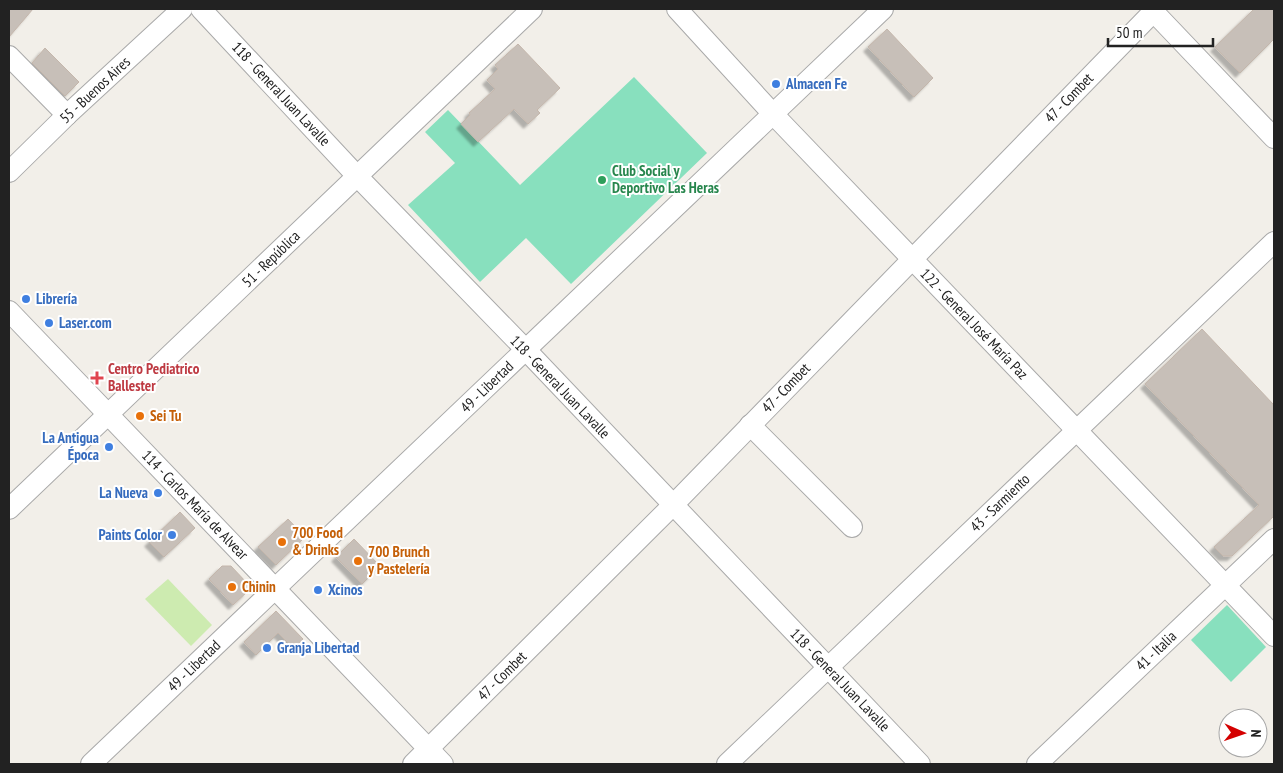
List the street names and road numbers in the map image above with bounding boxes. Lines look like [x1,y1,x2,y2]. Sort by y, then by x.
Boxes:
street label: 118 - General Juan Lavalle [228,37,335,150]
street label: 55 - Buenos Aires [55,52,134,127]
street label: 47 - Combet [1040,69,1097,127]
street label: 51 - República [238,226,304,291]
street label: 122 - General José María Paz [916,264,1032,383]
street label: 118 - General Juan Lavalle [506,331,614,442]
street label: 49 - Libertad [456,357,517,417]
street label: 47 - Combet [757,359,814,417]
street label: 114 - Carlos María de Alvear [138,446,253,564]
street label: 43 - Sarmiento [966,469,1034,536]
street label: 118 - General Juan Lavalle [786,624,894,735]
street label: 41 - Italia [1131,627,1180,675]
street label: 49 - Libertad [163,636,224,696]
street label: 47 - Combet [473,647,530,704]

